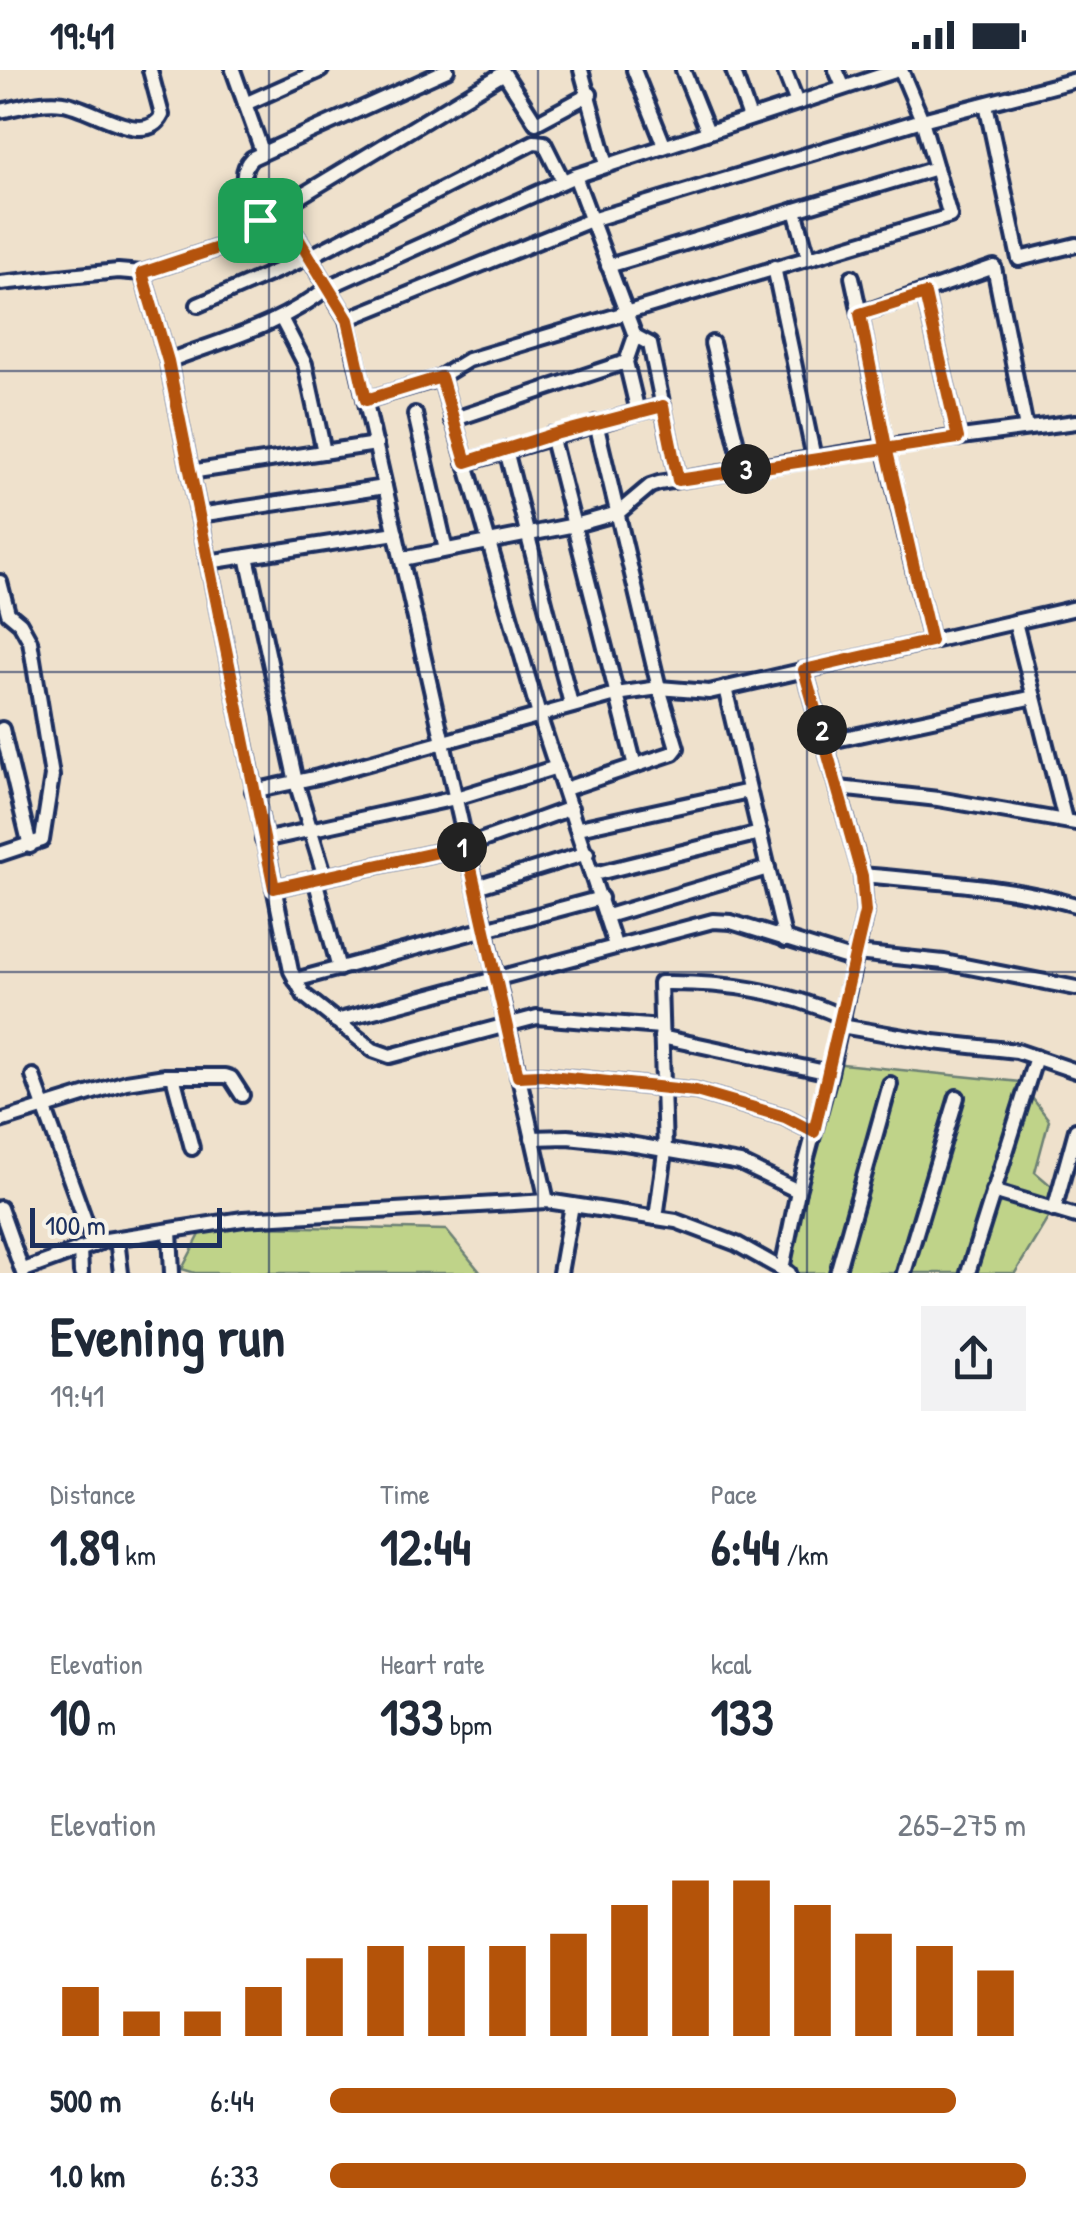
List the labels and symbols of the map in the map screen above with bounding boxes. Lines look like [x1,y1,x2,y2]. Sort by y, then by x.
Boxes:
pin [218,178,303,263]
pin: 3 [721,444,771,494]
pin: 2 [797,705,847,755]
pin: 1 [437,822,487,872]
scale bar [30,1203,222,1248]

